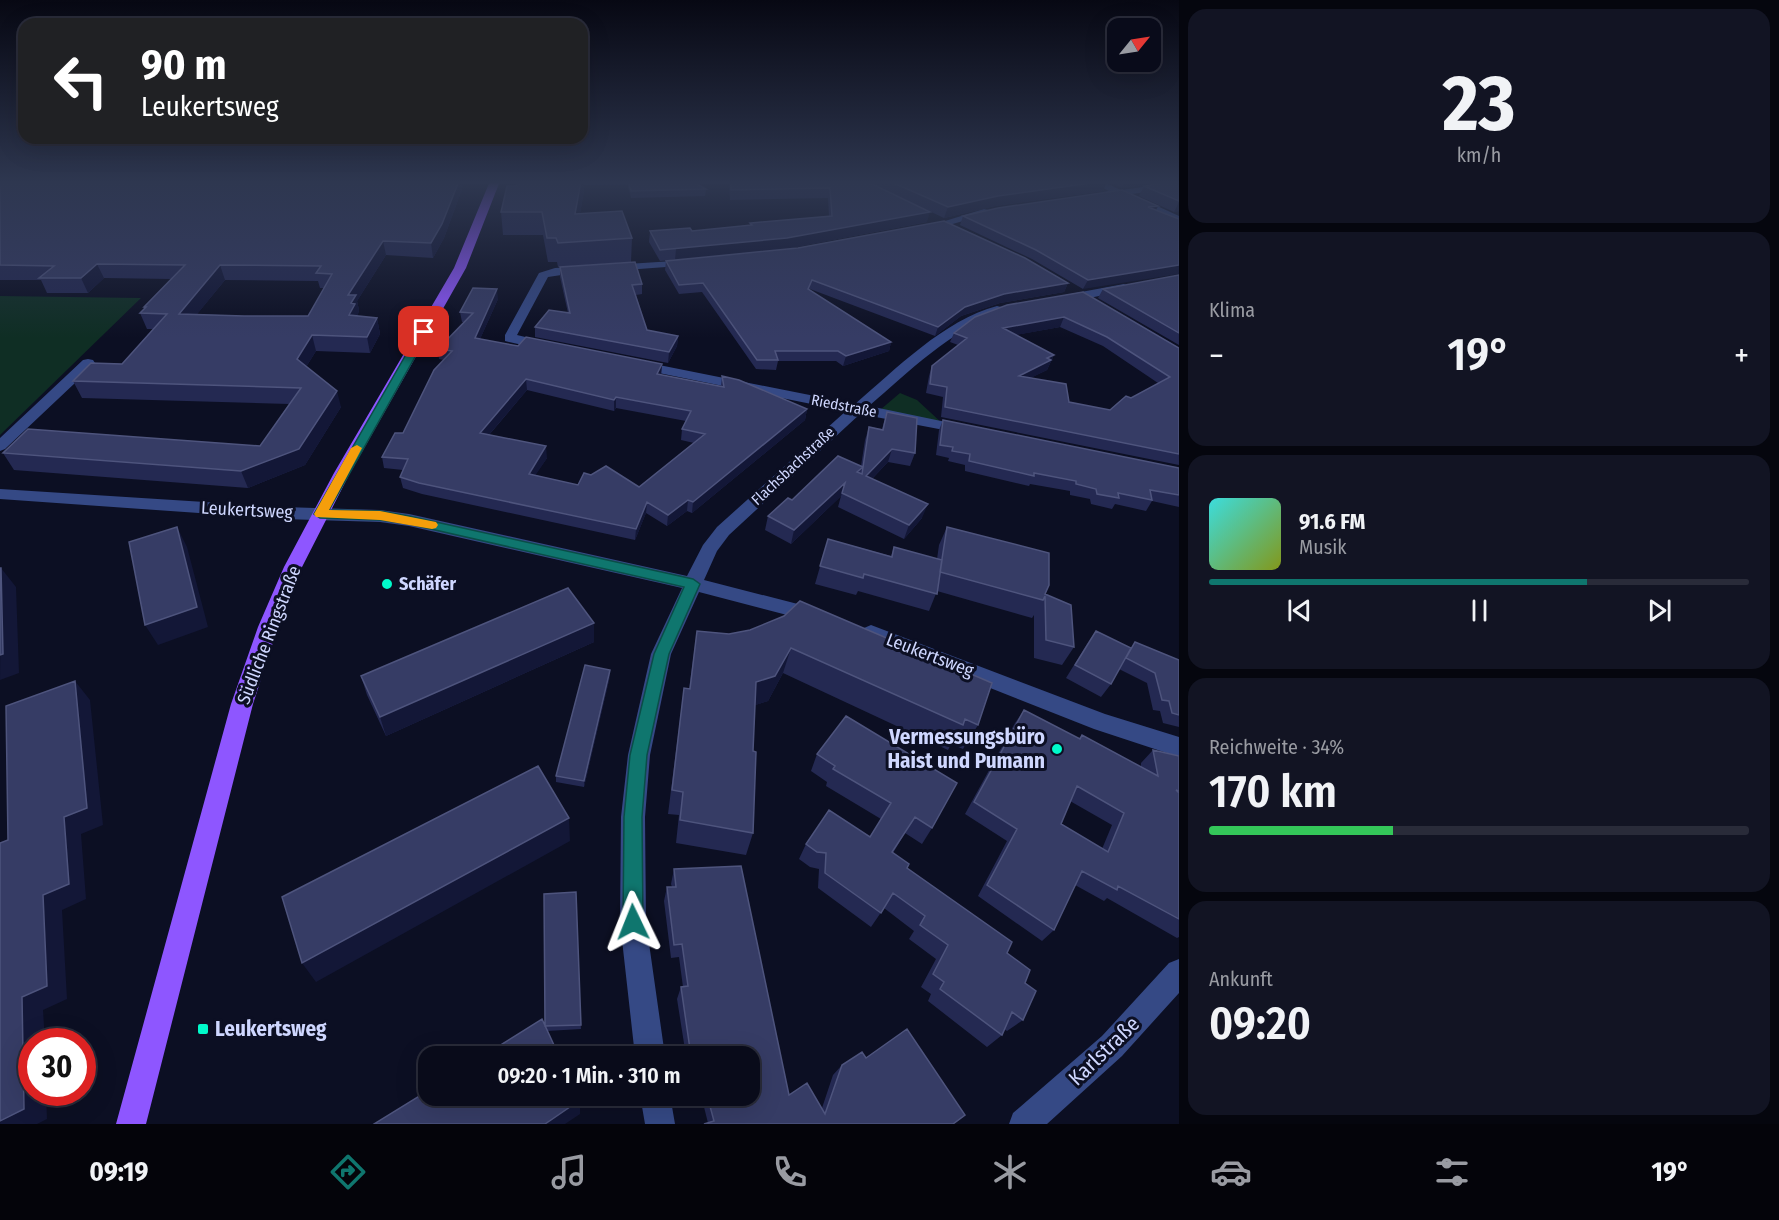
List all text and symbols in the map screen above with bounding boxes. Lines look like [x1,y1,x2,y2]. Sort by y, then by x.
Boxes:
north arrow [1107,18,1161,72]
map controls [1107,18,1161,72]
text: 90 m [141,40,226,90]
icon: left [42,42,120,120]
text: 23 [1442,57,1516,151]
text: Leukertsweg [141,91,279,123]
text: km/h [1457,143,1501,167]
text: Klima [1209,298,1255,322]
pin [398,306,449,357]
icon: arrive [407,315,440,348]
text: 19° [1448,328,1510,382]
text: − [1209,336,1224,376]
text: + [1734,336,1749,376]
street label: Riedstraße [810,391,878,421]
street label: Flachsbachstraße [748,423,838,509]
street label: Leukertsweg [201,497,294,523]
text: 91.6 FM [1299,508,1365,535]
text: Musik [1299,535,1347,559]
street label: Südliche Ringstraße [232,563,306,707]
place label: Schäfer [399,573,456,595]
marker: Schäfer [380,577,394,591]
icon: previous [1283,594,1316,627]
icon: pause [1463,594,1496,627]
icon: next [1643,594,1676,627]
street label: Leukertsweg [883,628,977,682]
place label: Vermessungsbüro Haist und Pumann [887,724,1045,774]
text: Reichweite · 34% [1209,735,1344,759]
marker: Vermessungsbüro Haist und Pumann [1050,742,1064,756]
text: 170 km [1209,765,1337,819]
position arrow [601,890,665,954]
text: Ankunft [1209,967,1273,991]
text: 09:20 [1209,997,1311,1051]
street label: Karlstraße [1063,1011,1145,1091]
place label: Leukertsweg [215,1016,327,1042]
marker: Leukertsweg [196,1022,210,1036]
speed limit sign: 30 [18,1028,96,1106]
text: 09:20 · 1 Min. · 310 m [498,1062,681,1089]
icon: directions [327,1151,369,1193]
icon: music [548,1151,590,1193]
icon: phone [769,1151,811,1193]
icon: climate [989,1151,1031,1193]
icon: car [1210,1151,1252,1193]
icon: filters [1431,1151,1473,1193]
text: 09:19 [89,1156,149,1188]
text: 19° [1652,1156,1690,1188]

